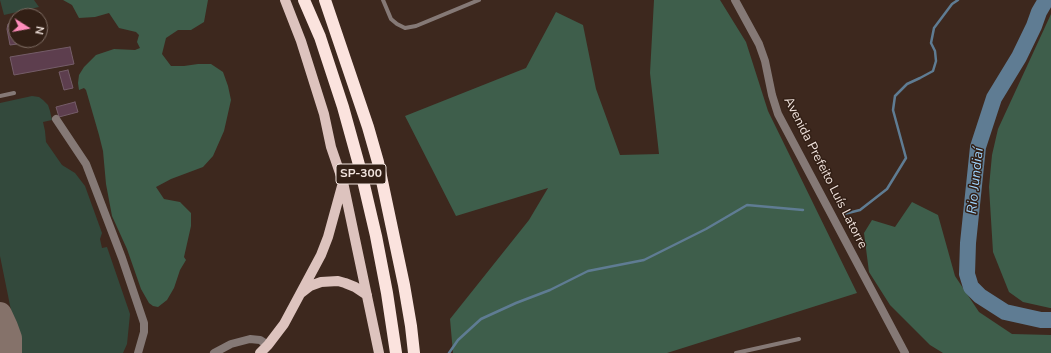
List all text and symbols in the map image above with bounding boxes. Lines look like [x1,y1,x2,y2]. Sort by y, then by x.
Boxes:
north arrow [8,8,48,48]
text: N [31,25,47,36]
street label: Avenida Prefeito Luís Latorre [780,95,870,251]
water label: Rio Jundiaí [964,147,988,215]
road number: SP-300 [336,164,386,184]

